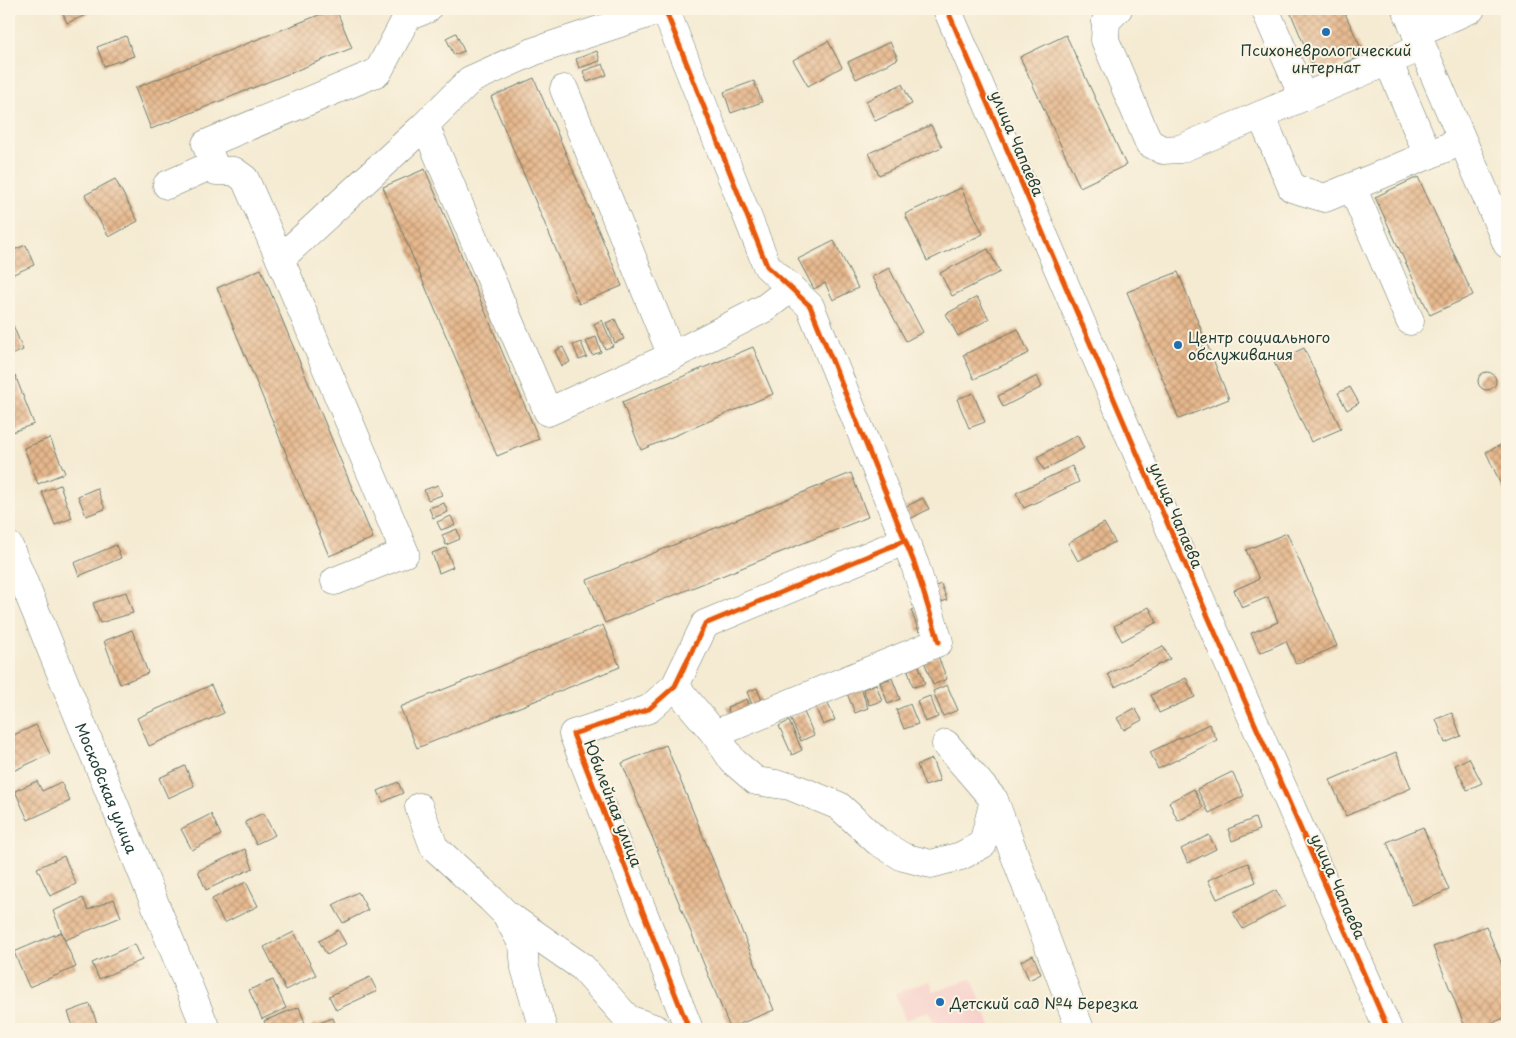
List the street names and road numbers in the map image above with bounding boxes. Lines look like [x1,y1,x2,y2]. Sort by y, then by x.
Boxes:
street label: улица Чапаева [985,86,1051,200]
street label: улица Чапаева [1144,458,1210,572]
street label: Московская улица [71,719,145,857]
street label: Юбилейная улица [579,736,649,871]
street label: улица Чапаева [1305,830,1373,943]

